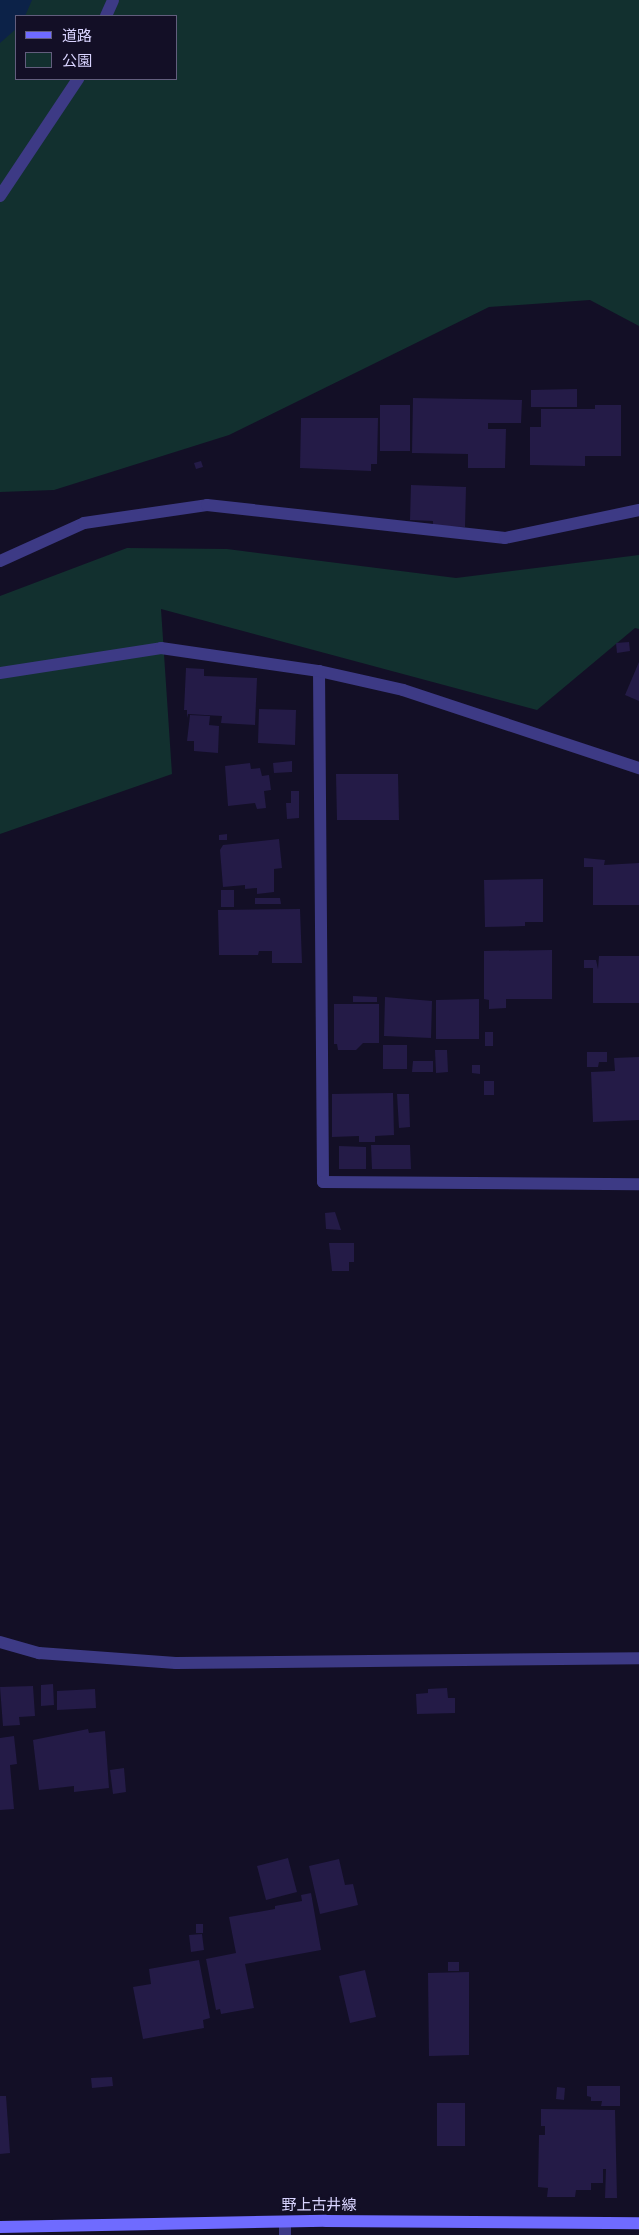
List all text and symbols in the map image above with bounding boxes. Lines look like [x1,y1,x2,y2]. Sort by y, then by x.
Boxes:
legend [15,15,178,80]
text: 道路 [62,27,92,45]
text: 公園 [62,52,92,70]
street label: 野上古井線 [282,2197,356,2215]

